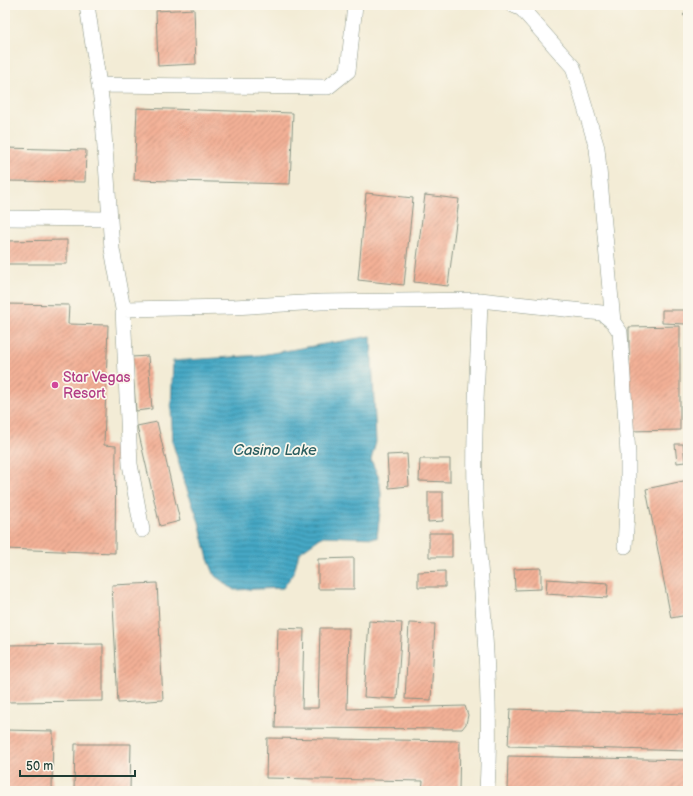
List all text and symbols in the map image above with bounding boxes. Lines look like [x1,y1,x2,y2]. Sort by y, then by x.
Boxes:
place label: Star Vegas Resort [63,369,131,402]
marker: Star Vegas Resort [50,380,60,390]
water label: Casino Lake [233,441,317,460]
scale bar [20,752,135,778]
text: 50 m [26,759,53,774]

